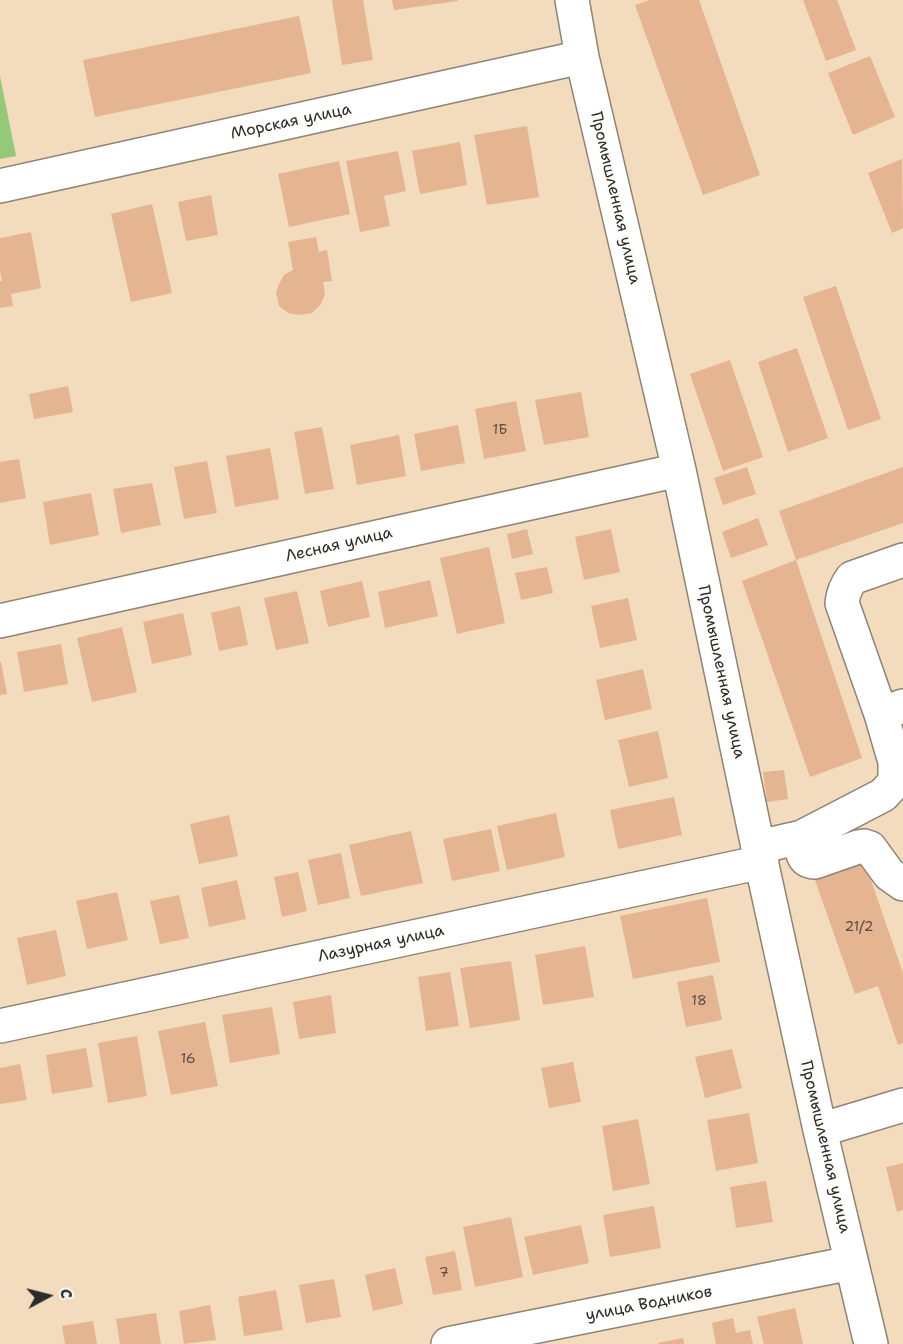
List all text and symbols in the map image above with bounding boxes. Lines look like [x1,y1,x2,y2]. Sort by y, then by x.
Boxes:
street label: Морская улица [229,100,353,144]
street label: Промышленная улица [586,110,644,286]
house number: 1Б [492,422,508,438]
street label: Лесная улица [284,523,394,567]
street label: Промышленная улица [693,584,749,760]
house number: 21/2 [844,919,874,935]
street label: Лазурная улица [316,921,446,967]
house number: 18 [691,993,707,1009]
house number: 16 [180,1051,196,1067]
street label: Промышленная улица [796,1059,854,1235]
house number: 7 [439,1265,449,1281]
north arrow [18,1266,78,1326]
street label: улица Водников [584,1282,714,1326]
text: С [55,1288,77,1300]

